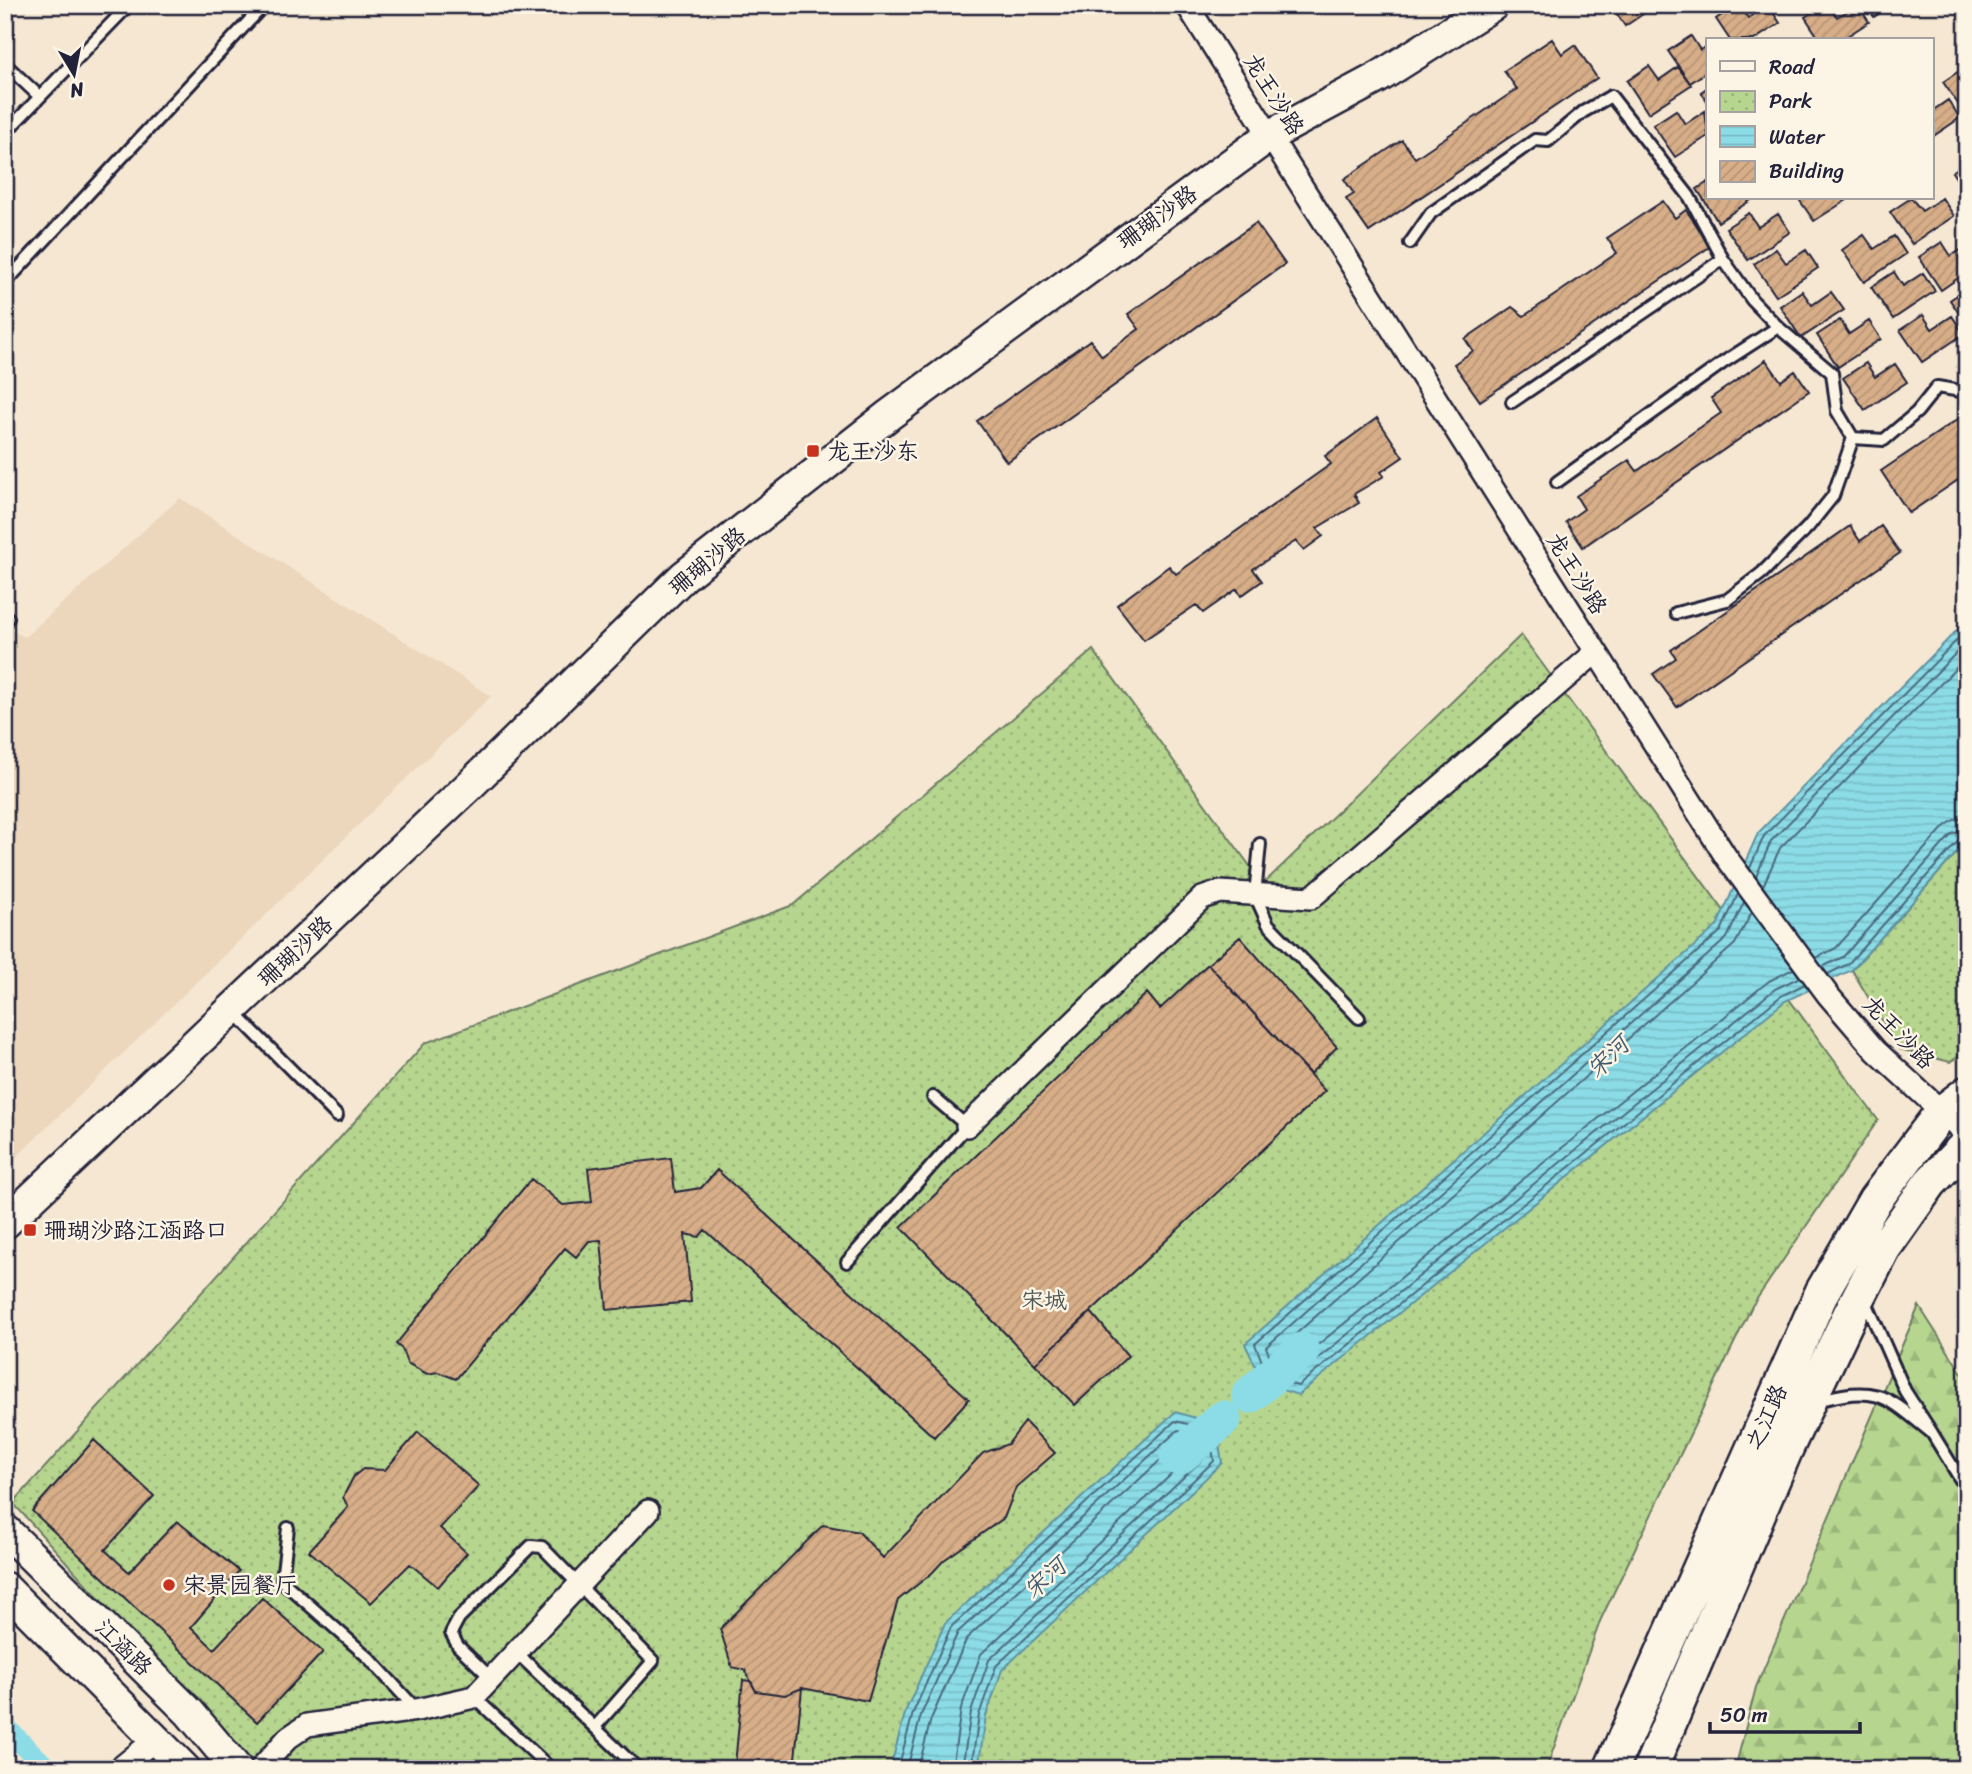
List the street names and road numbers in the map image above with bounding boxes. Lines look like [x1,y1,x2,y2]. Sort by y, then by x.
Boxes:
street label: 龙王沙路 [1232,44,1315,144]
street label: 珊瑚沙路 [1108,174,1207,261]
street label: 珊瑚沙路 [659,516,756,607]
street label: 龙王沙路 [1535,523,1618,623]
street label: 珊瑚沙路 [248,905,343,998]
street label: 龙王沙路 [1852,985,1945,1080]
street label: 之江路 [1734,1377,1799,1457]
street label: 江涵路 [85,1608,163,1686]

